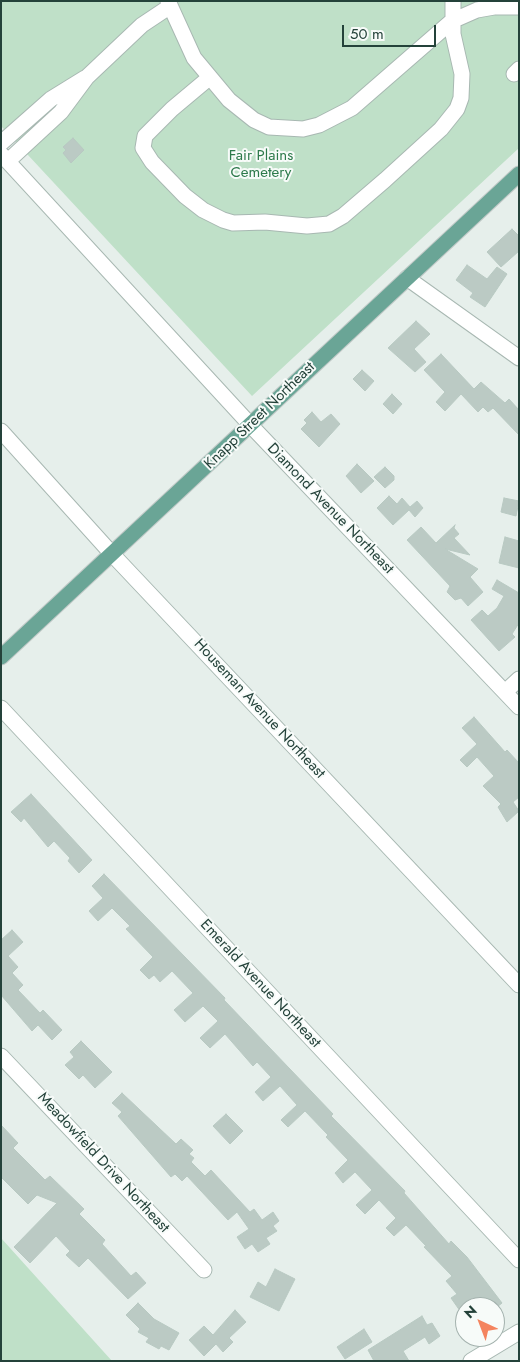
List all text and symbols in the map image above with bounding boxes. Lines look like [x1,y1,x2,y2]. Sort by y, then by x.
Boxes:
scale bar [345,15,439,47]
text: 50 m [350,23,384,45]
park label: Fair Plains Cemetery [229,147,293,182]
street label: Knapp Street Northeast [201,359,319,473]
street label: Diamond Avenue Northeast [263,440,397,578]
street label: Houseman Avenue Northeast [190,636,328,782]
street label: Emerald Avenue Northeast [196,916,324,1052]
street label: Meadowfield Drive Northeast [33,1089,173,1237]
north arrow [455,1297,505,1347]
text: N [460,1301,481,1323]

